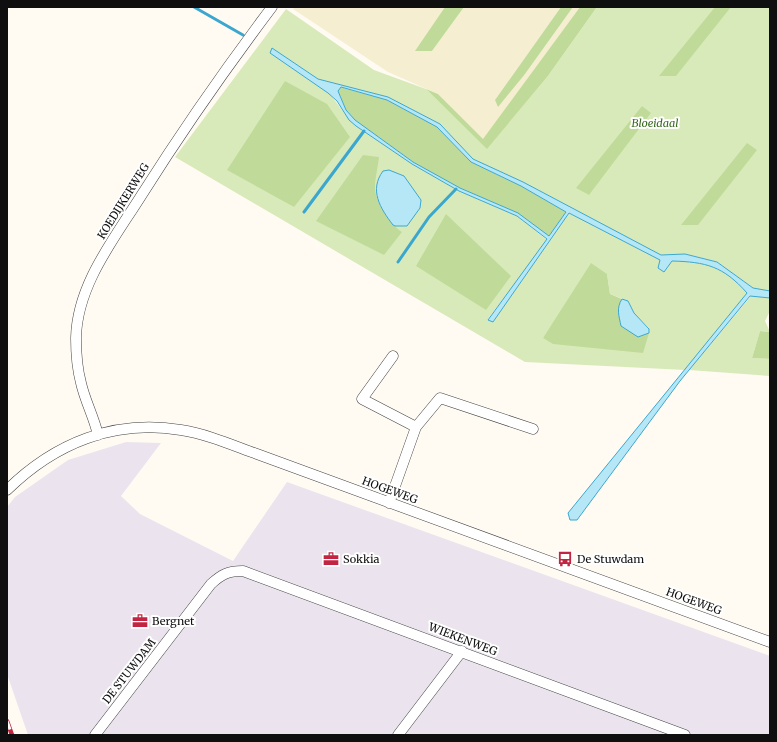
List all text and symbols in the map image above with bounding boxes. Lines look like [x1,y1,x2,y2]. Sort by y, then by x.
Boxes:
park label: Bloeidaal [631,116,679,130]
street label: KOEDIJKERWEG [94,160,152,242]
street label: HOGEWEG [360,473,420,507]
office icon: Sokkia [322,550,340,568]
bus stop icon: De Stuwdam [556,550,574,568]
place label: Sokkia [343,552,380,566]
place label: De Stuwdam [577,552,644,566]
street label: HOGEWEG [664,584,724,618]
office icon: Bergnet [131,612,149,630]
place label: Bergnet [152,614,195,628]
street label: WIEKENWEG [426,619,499,659]
street label: DE STUWDAM [99,636,159,706]

